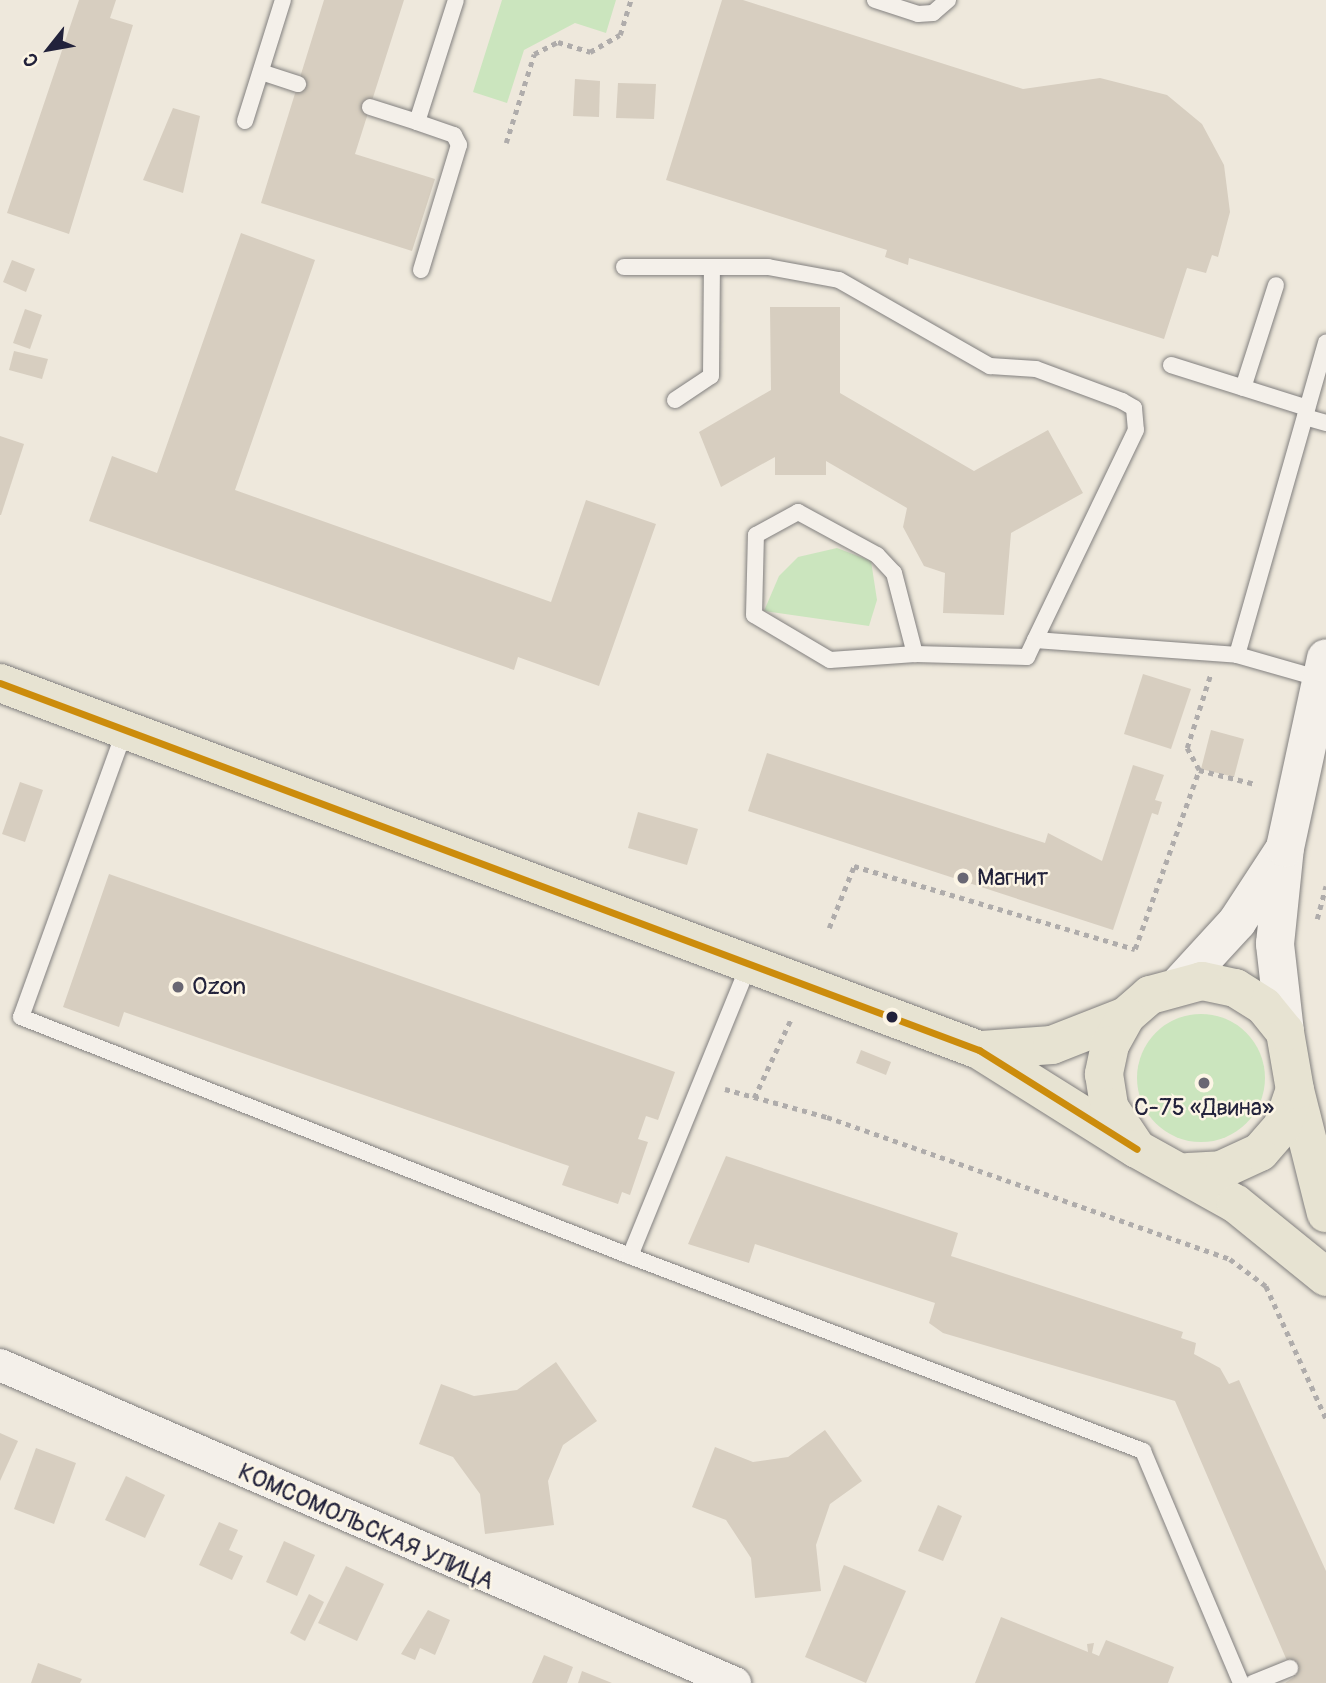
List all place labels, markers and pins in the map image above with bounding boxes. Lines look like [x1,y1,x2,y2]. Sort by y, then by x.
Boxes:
place label: Магнит [977,864,1048,892]
marker: Магнит [955,870,971,886]
place label: Ozon [192,973,246,1001]
marker: Ozon [170,979,186,995]
unlabelled marker [885,1010,899,1024]
marker: С-75 «Двина» [1196,1075,1212,1091]
place label: С-75 «Двина» [1134,1094,1274,1122]

